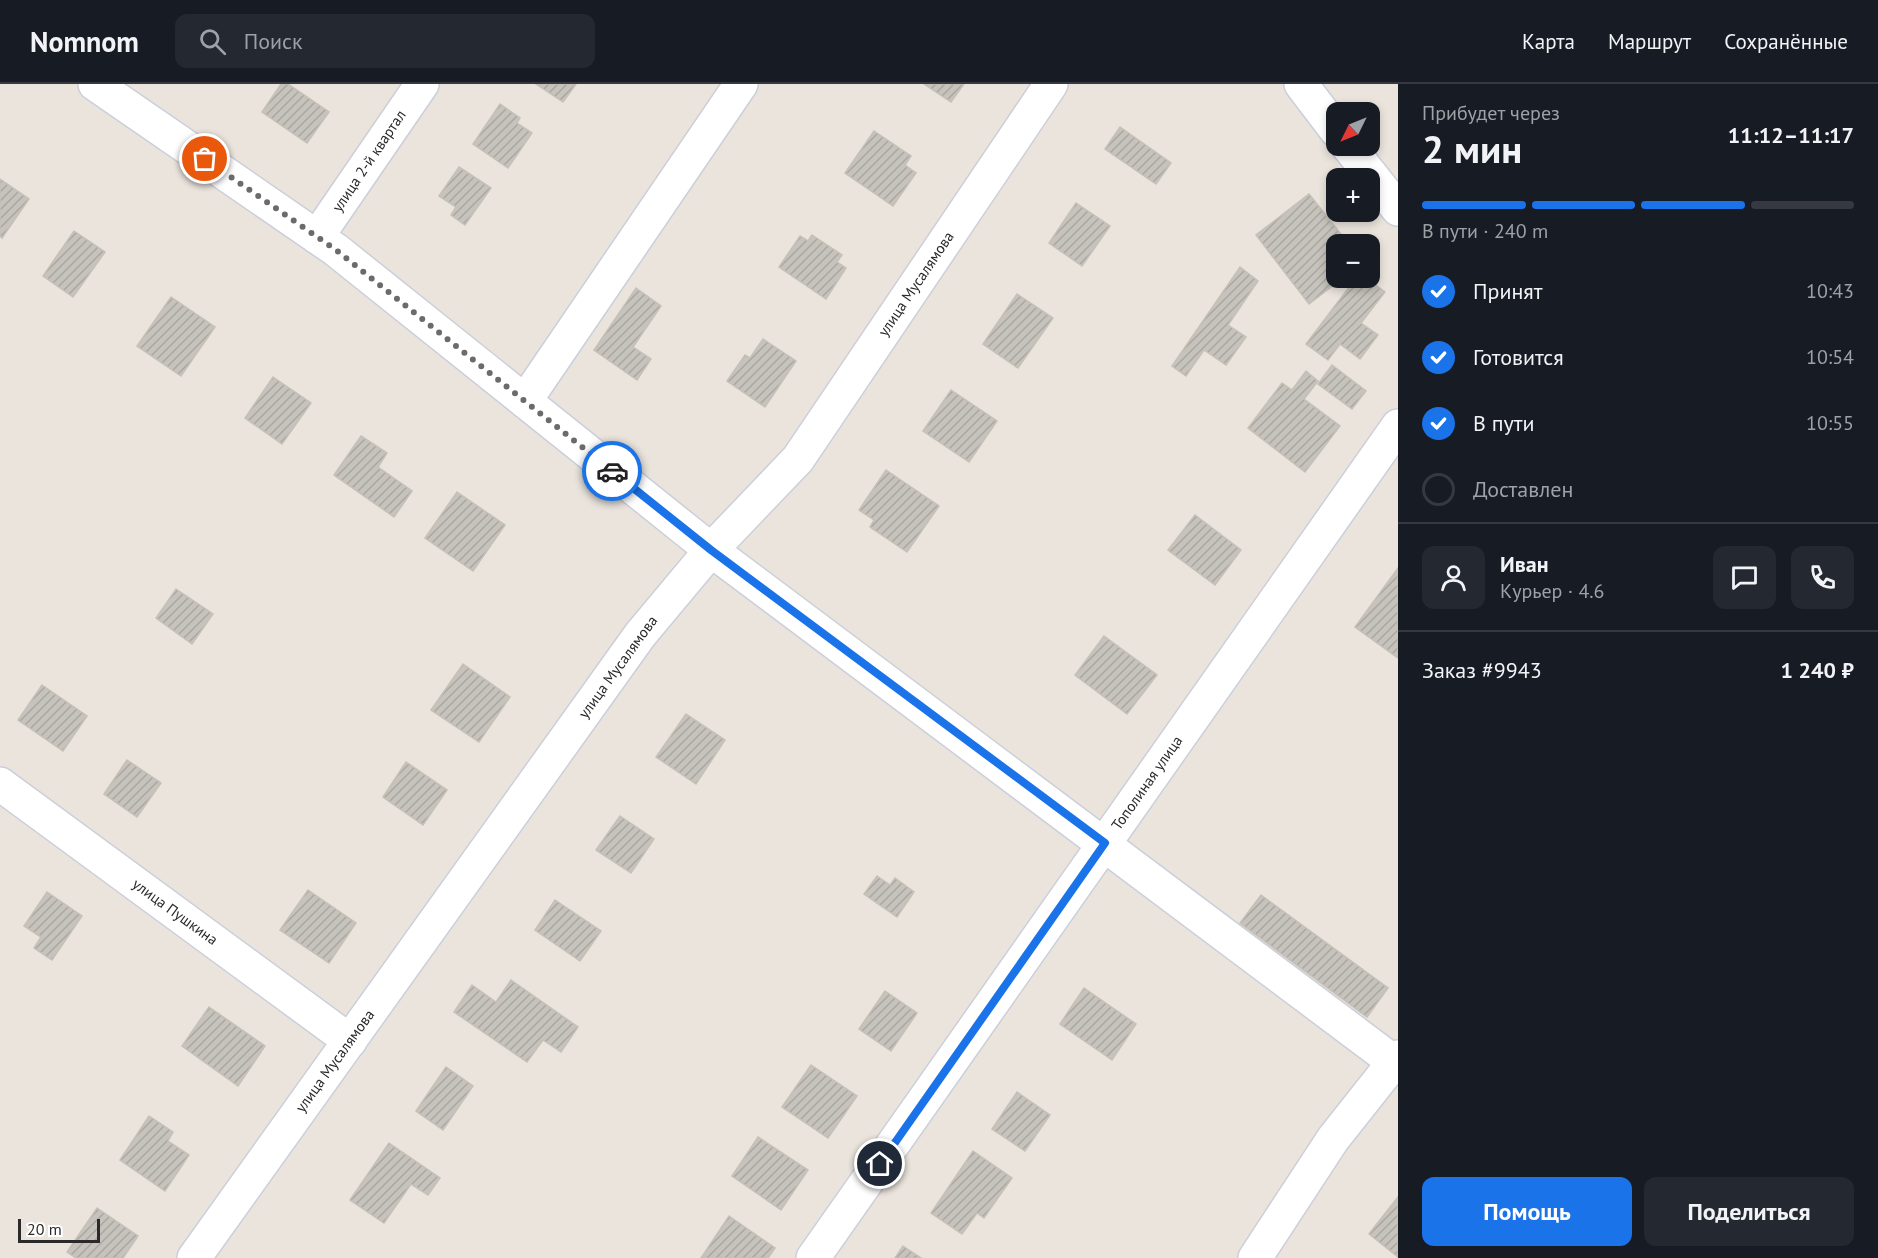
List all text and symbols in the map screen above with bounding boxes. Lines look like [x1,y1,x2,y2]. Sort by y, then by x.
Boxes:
search box [175,14,595,68]
text: Nomnom [30,23,139,60]
icon: search [196,25,229,58]
text: Поиск [244,27,303,55]
text: Карта [1522,28,1575,55]
text: Маршрут [1608,28,1691,55]
text: Сохранённые [1724,28,1848,55]
text: Прибудет через [1422,100,1560,126]
north arrow [1326,102,1380,156]
map controls [1326,102,1380,288]
street label: улица 2-й квартал [327,106,410,215]
text: 11:12–11:17 [1728,121,1854,149]
text: 2 мин [1422,123,1522,174]
pin [179,133,230,184]
icon: bag [188,142,221,175]
button: + [1326,168,1380,222]
text: В пути · 240 m [1422,218,1548,244]
street label: улица Мусалямова [873,228,958,340]
button: − [1326,234,1380,288]
icon: check [1422,275,1455,308]
text: Принят [1473,277,1543,305]
text: 10:43 [1806,278,1854,304]
icon: check [1422,341,1455,374]
text: Готовится [1473,343,1564,371]
text: 10:54 [1806,344,1854,370]
icon: check [1422,407,1455,440]
text: В пути [1473,409,1535,437]
text: 10:55 [1806,410,1854,436]
courier [582,441,642,501]
icon: car [596,455,629,488]
text: Доставлен [1473,475,1573,503]
button: person [1422,546,1485,609]
button: chat [1713,546,1776,609]
button: phone [1791,546,1854,609]
text: Иван [1500,550,1549,578]
text: Курьер · 4.6 [1500,578,1604,604]
street label: улица Мусалямова [574,612,661,722]
text: Заказ #9943 [1422,656,1542,684]
text: 1 240 ₽ [1780,656,1854,684]
street label: Тополиная улица [1107,732,1186,834]
street label: улица Пушкина [129,874,222,949]
street label: улица Мусалямова [291,1006,378,1116]
pin [854,1138,905,1189]
icon: home [863,1147,896,1180]
button: Помощь [1422,1177,1632,1246]
button: Поделиться [1644,1177,1854,1246]
scale bar [18,1216,100,1244]
text: 20 m [27,1219,62,1239]

